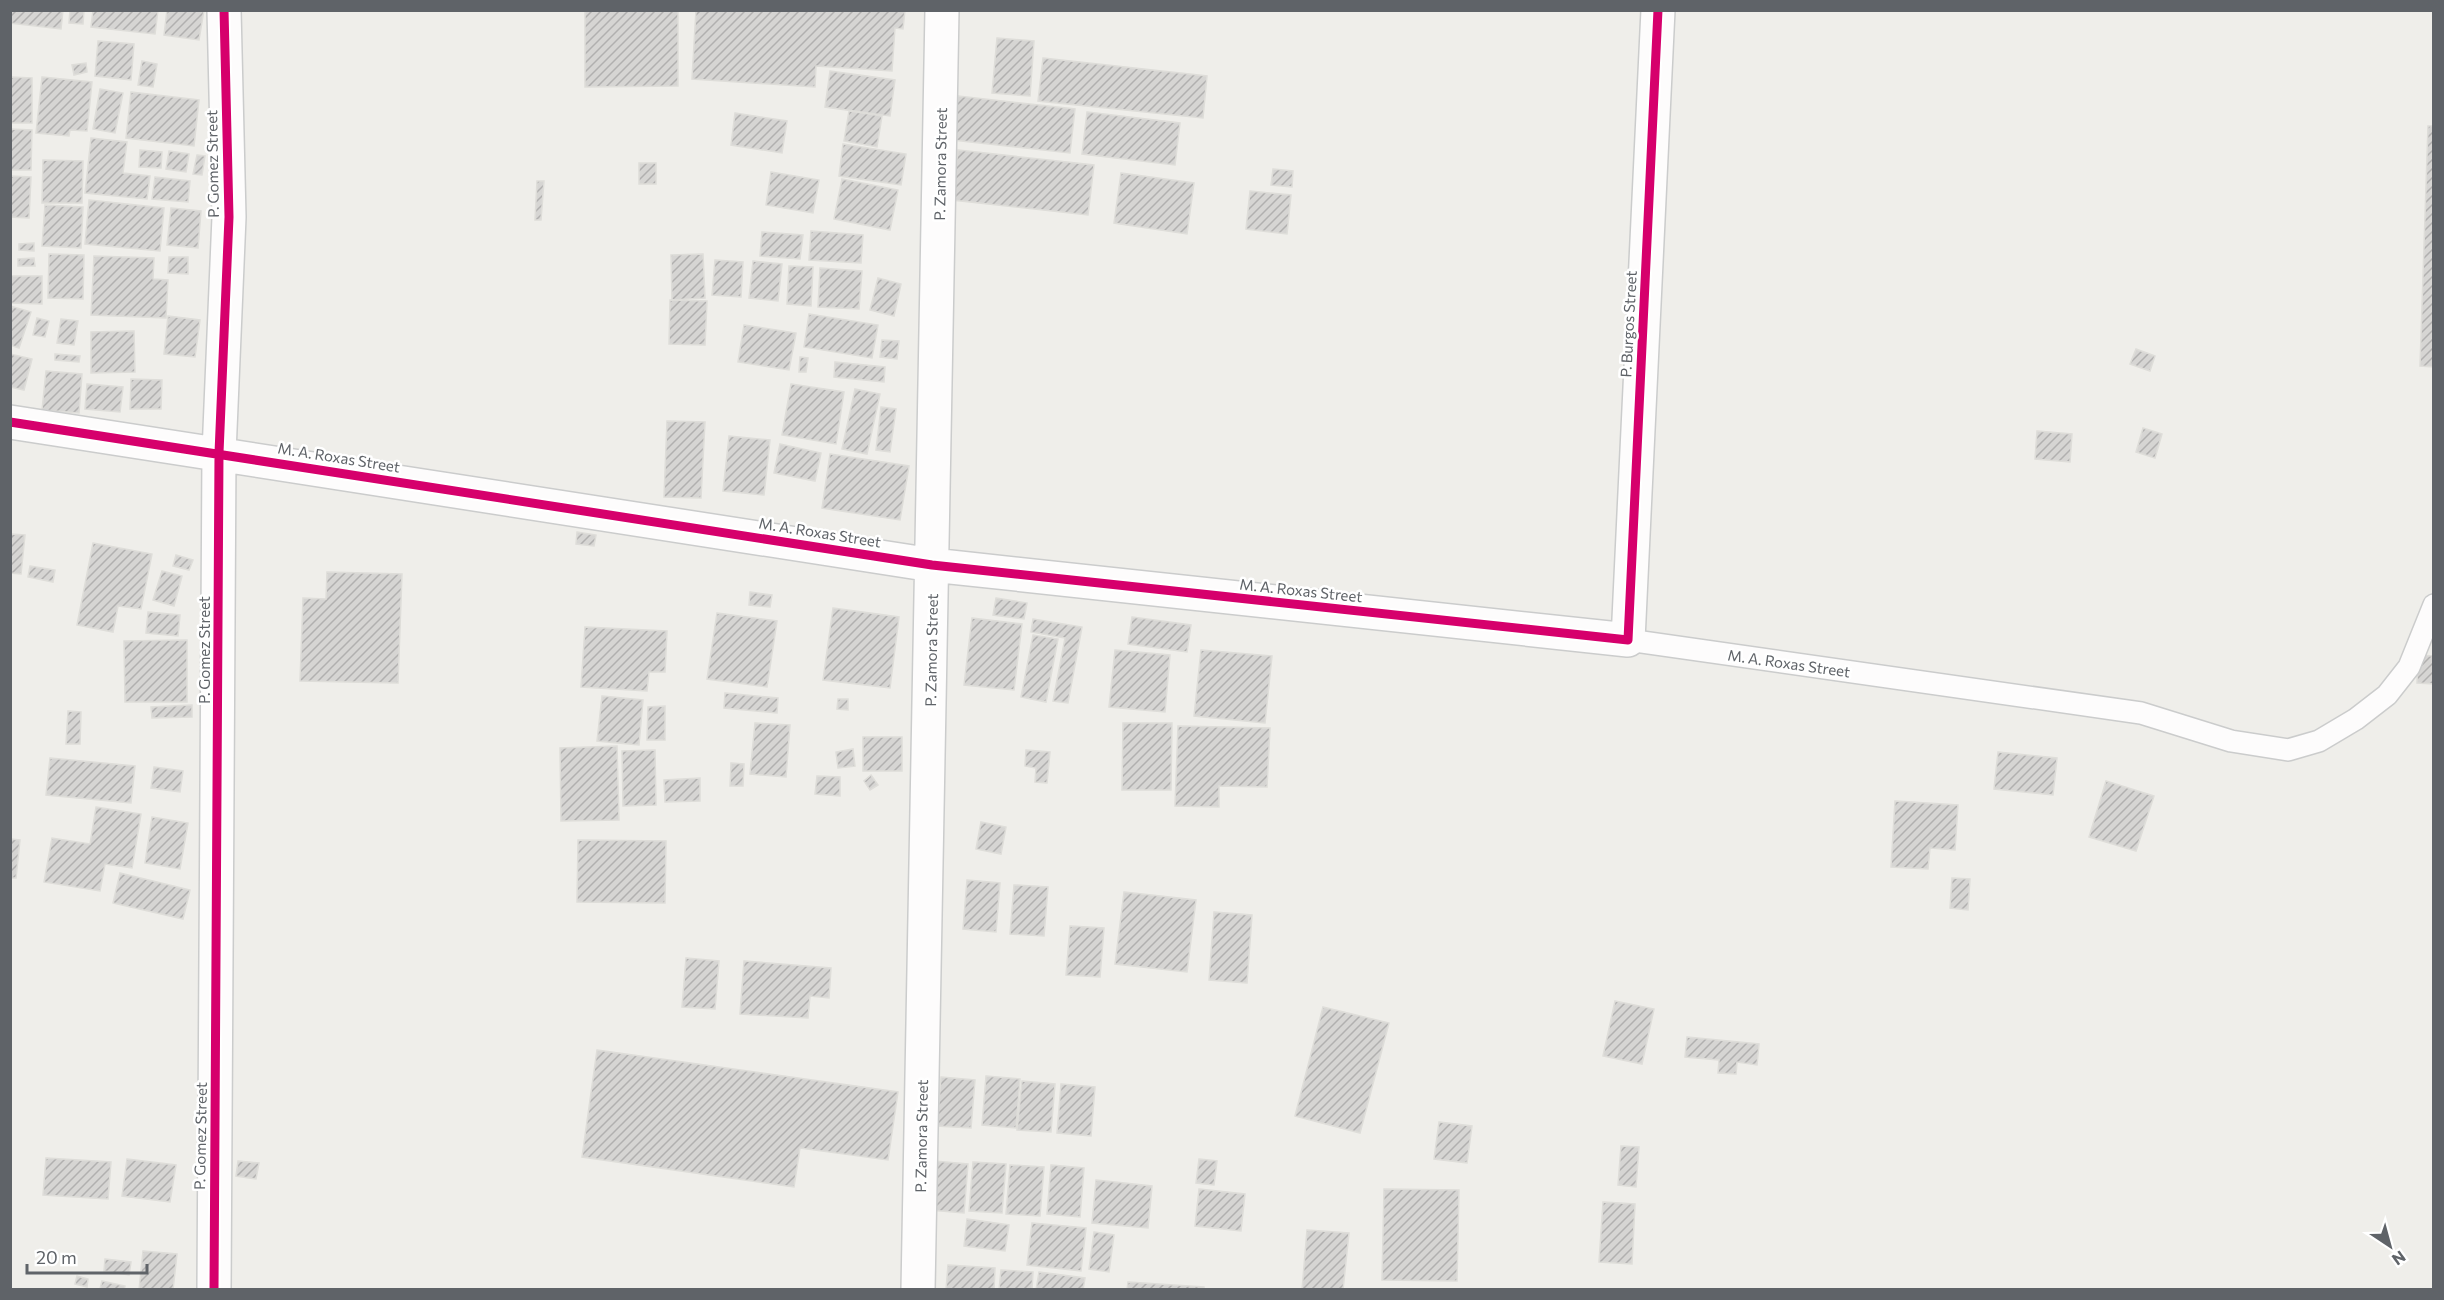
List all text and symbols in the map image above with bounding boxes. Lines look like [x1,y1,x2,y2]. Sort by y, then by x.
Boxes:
street label: P. Zamora Street [930,107,950,221]
street label: P. Gomez Street [202,110,222,218]
street label: P. Burgos Street [1616,270,1640,378]
street label: M. A. Roxas Street [277,438,401,476]
street label: M. A. Roxas Street [758,513,882,551]
street label: M. A. Roxas Street [1239,575,1363,605]
street label: P. Zamora Street [921,593,941,707]
street label: P. Gomez Street [195,596,213,704]
street label: M. A. Roxas Street [1727,645,1851,681]
street label: P. Zamora Street [911,1079,931,1193]
street label: P. Gomez Street [190,1082,210,1190]
north arrow [2360,1216,2420,1276]
scale bar [27,1237,147,1275]
text: 20 m [36,1246,77,1268]
text: N [2389,1247,2410,1270]

